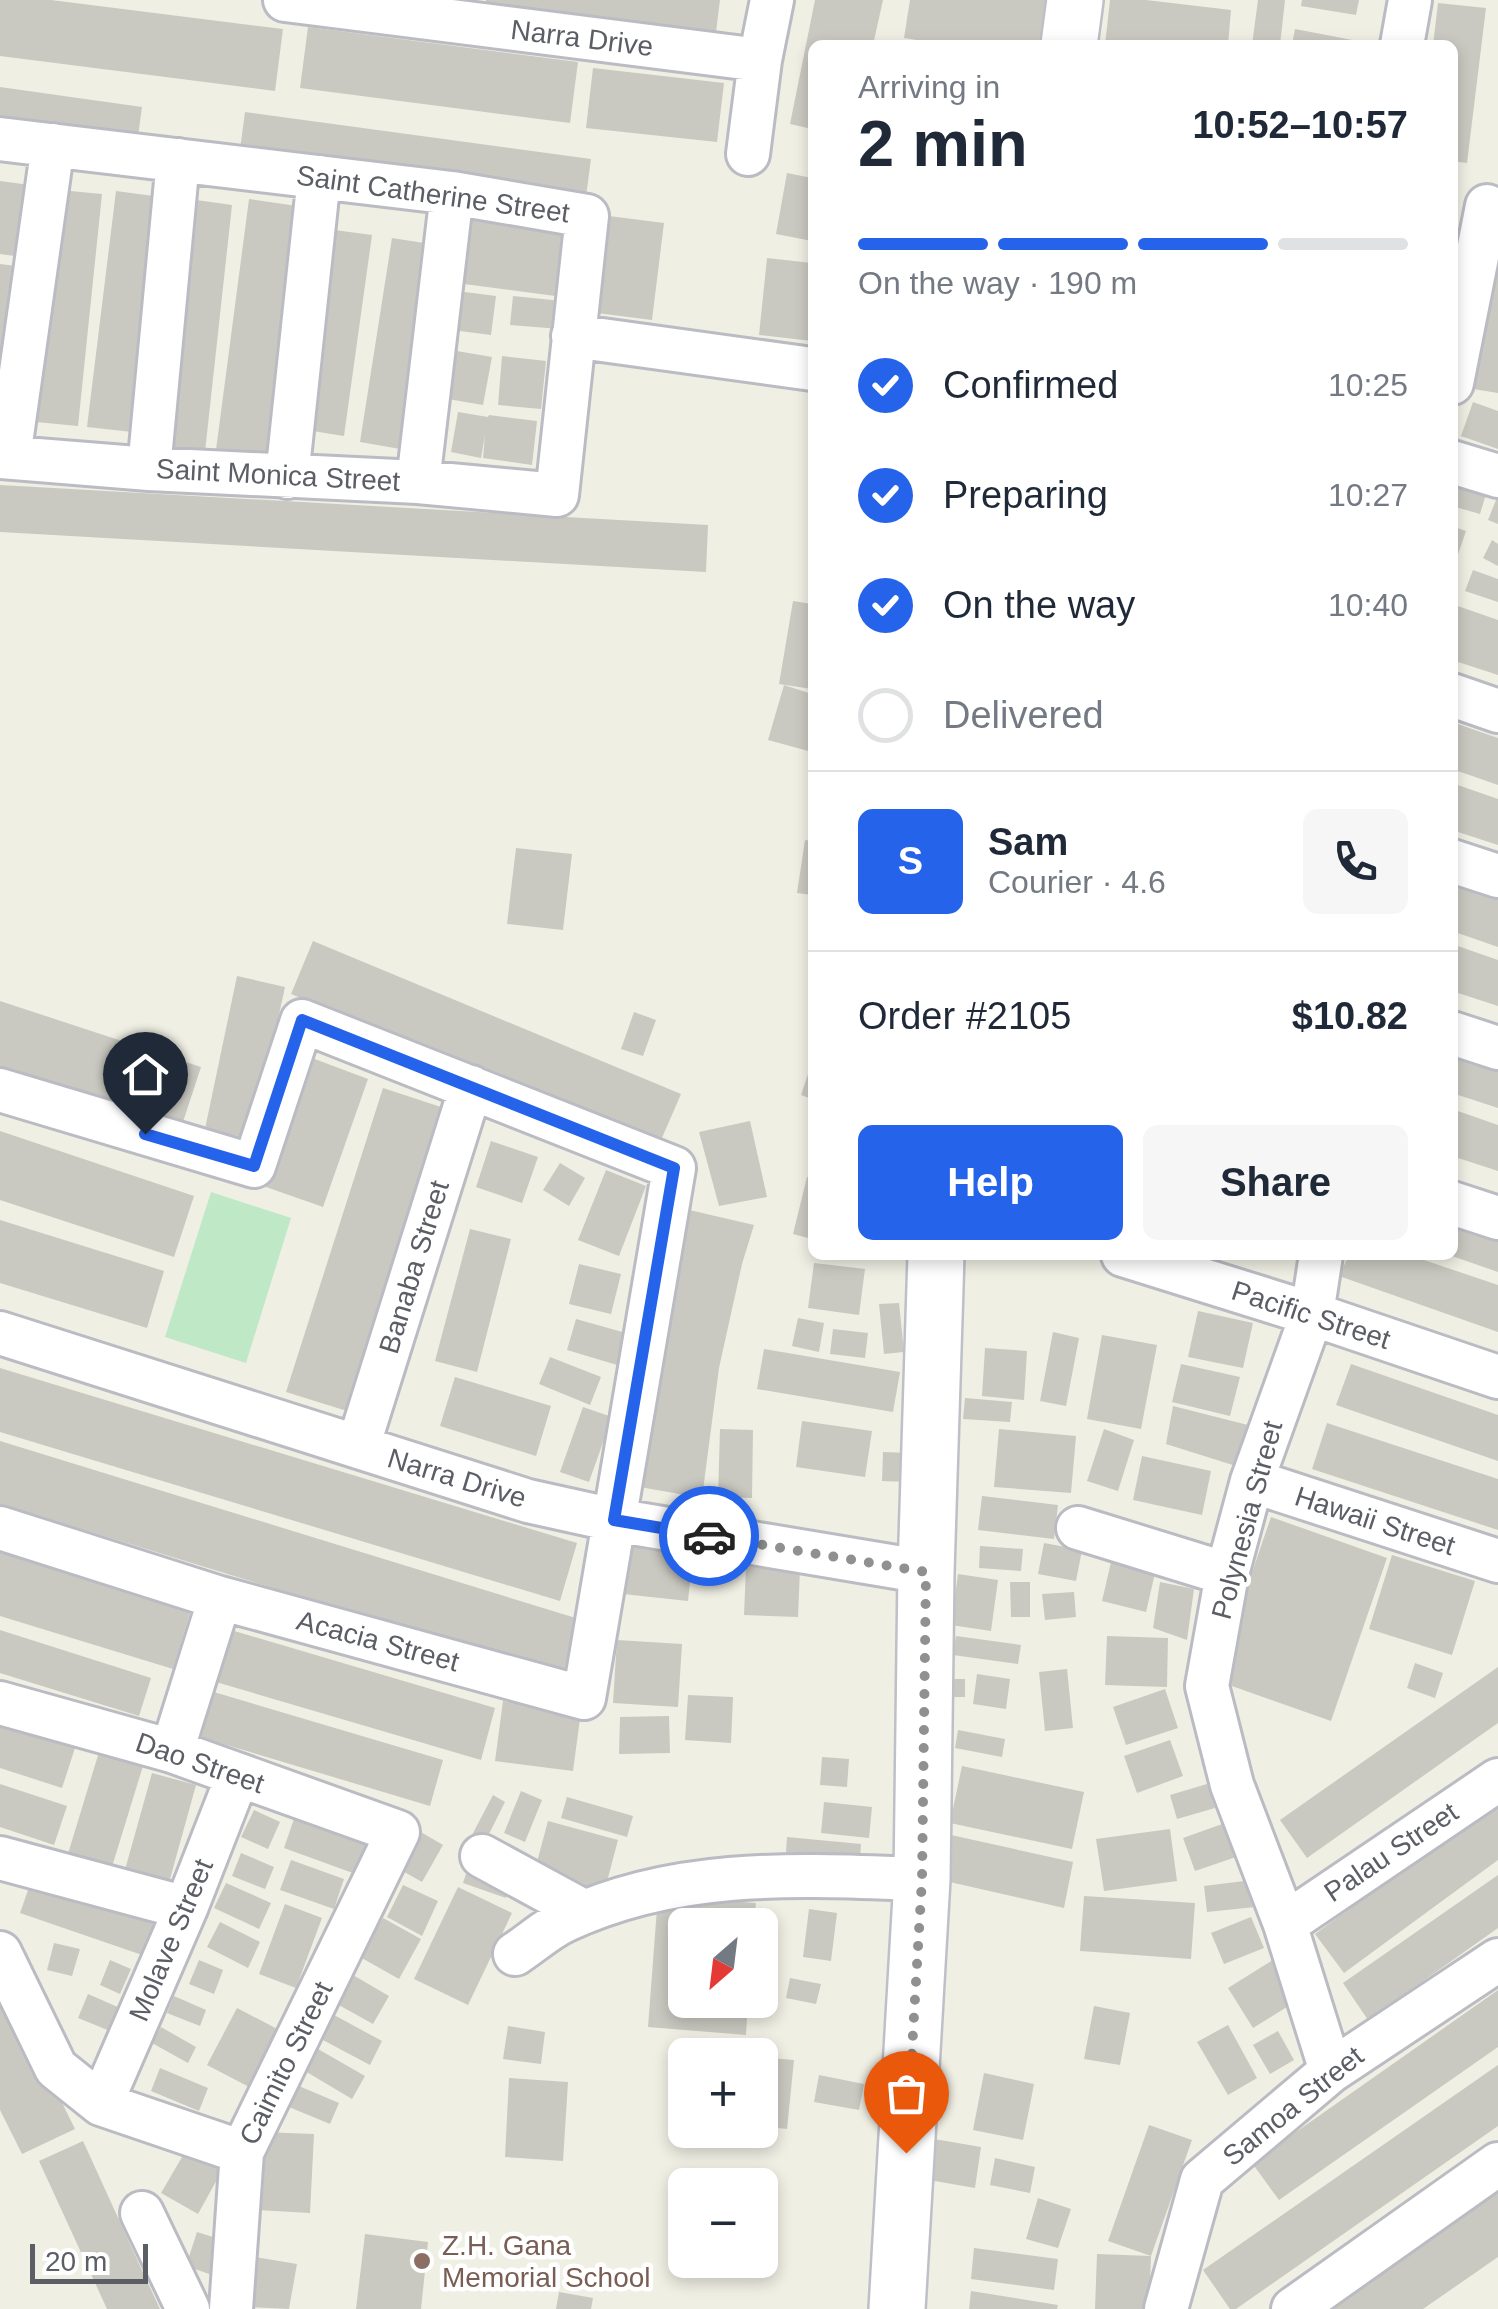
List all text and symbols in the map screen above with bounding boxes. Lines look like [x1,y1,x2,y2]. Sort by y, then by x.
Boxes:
street label: Narra Drive [509,14,655,62]
text: Arriving in [858,69,1000,105]
text: 10:52–10:57 [1192,104,1408,146]
text: 2 min [858,107,1028,180]
street label: Saint Catherine Street [294,159,572,229]
text: On the way · 190 m [858,265,1137,301]
icon: check [858,358,913,413]
text: Confirmed [943,364,1118,406]
text: 10:25 [1328,367,1408,403]
street label: Saint Monica Street [155,453,401,497]
icon: check [858,468,913,523]
text: Preparing [943,474,1108,516]
text: 10:27 [1328,477,1408,513]
icon: check [858,578,913,633]
text: On the way [943,584,1135,626]
text: 10:40 [1328,587,1408,623]
text: Delivered [943,694,1104,736]
button: phone [1303,809,1408,914]
text: Sam [988,821,1068,863]
text: S [898,840,923,882]
text: Courier · 4.6 [988,864,1166,900]
text: Order #2105 [858,995,1071,1037]
text: $10.82 [1292,995,1408,1037]
pin [103,1032,188,1135]
icon: home [118,1047,173,1102]
button: Help [858,1125,1123,1240]
button: Share [1143,1125,1408,1240]
street label: Banaba Street [373,1177,455,1357]
street label: Pacific Street [1228,1275,1394,1355]
street label: Polynesia Street [1206,1417,1288,1622]
street label: Narra Drive [384,1442,530,1514]
street label: Hawaii Street [1291,1481,1459,1562]
courier [659,1486,759,1586]
icon: car [682,1509,737,1564]
street label: Acacia Street [294,1604,463,1678]
street label: Dao Street [132,1727,269,1800]
street label: Palau Street [1318,1796,1464,1908]
street label: Molave Street [123,1854,219,2026]
north arrow [668,1908,778,2018]
map controls [668,1908,778,2278]
street label: Caimito Street [233,1976,339,2150]
button: + [668,2038,778,2148]
street label: Samoa Street [1217,2040,1369,2172]
pin [864,2051,949,2154]
icon: bag [879,2066,934,2121]
button: − [668,2168,778,2278]
place label: Z.H. Gana Memorial School [442,2230,651,2293]
scale bar [30,2239,148,2284]
text: 20 m [45,2246,107,2277]
marker: Z.H. Gana Memorial School [411,2250,433,2272]

